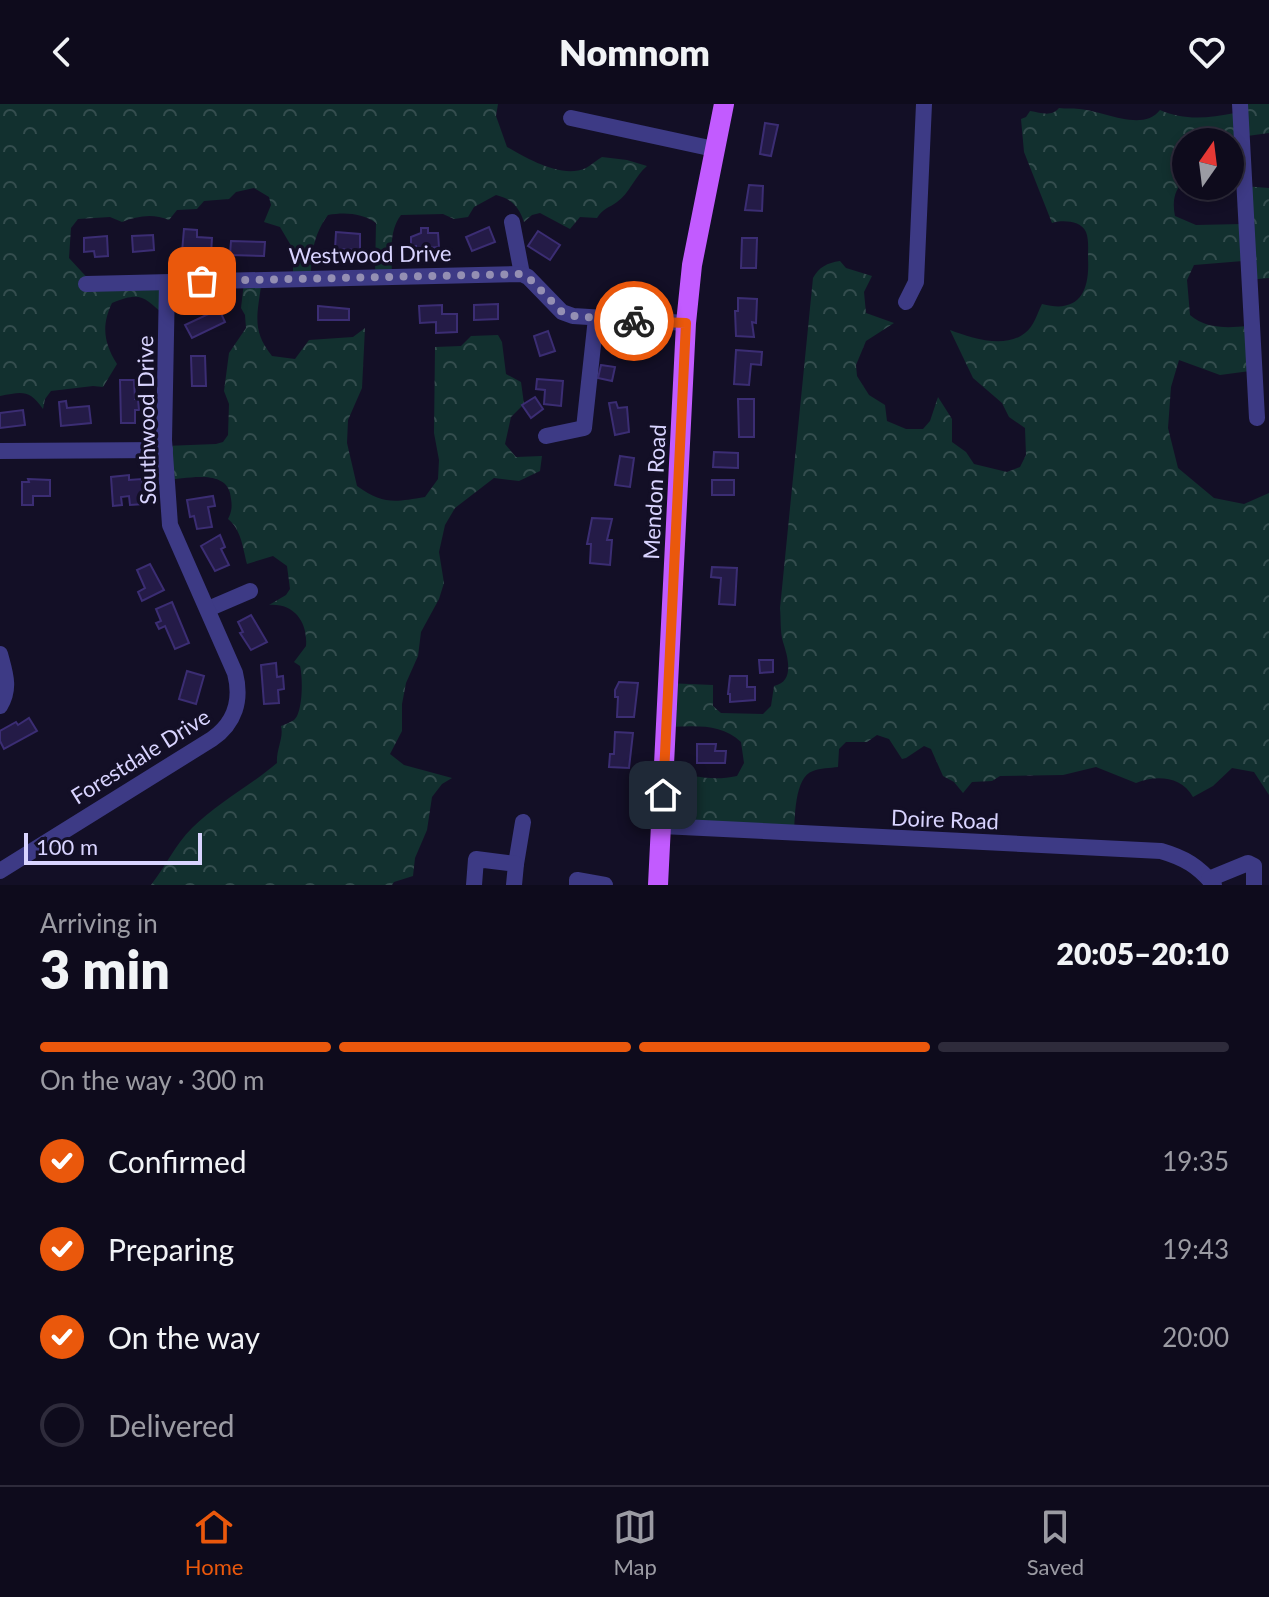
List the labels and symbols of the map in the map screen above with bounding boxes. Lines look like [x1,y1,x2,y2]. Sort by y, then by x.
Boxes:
north arrow [1172,128,1244,200]
street label: Westwood Drive [288,239,452,269]
pin [168,247,236,315]
courier [594,281,674,361]
street label: Southwood Drive [131,335,161,505]
street label: Mendon Road [637,424,671,560]
street label: Forestdale Drive [66,703,214,809]
pin [629,761,697,829]
street label: Doire Road [891,804,999,834]
scale bar [24,829,202,865]

